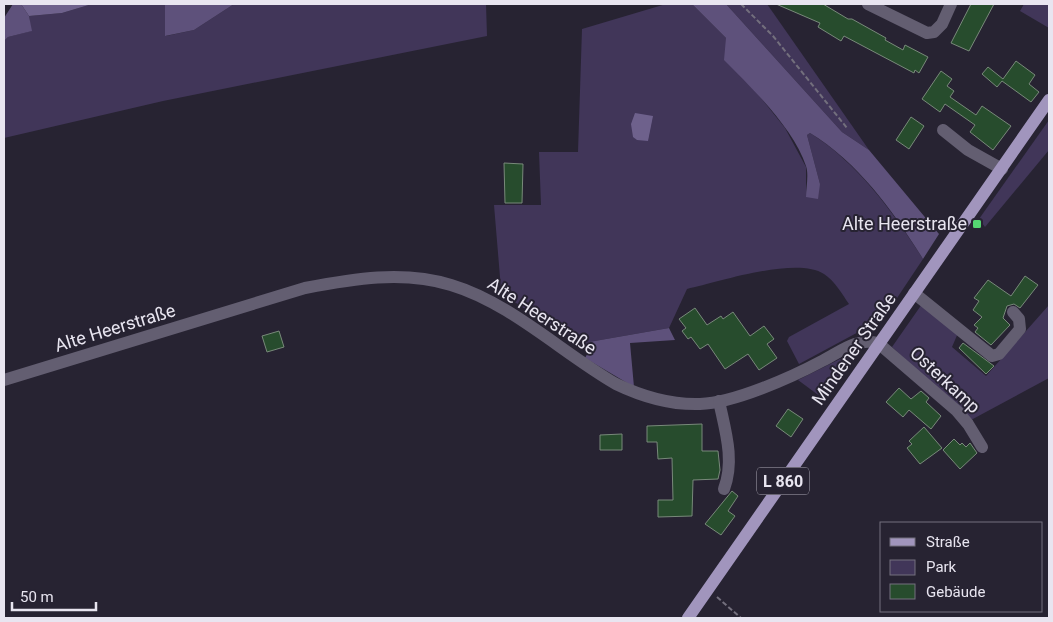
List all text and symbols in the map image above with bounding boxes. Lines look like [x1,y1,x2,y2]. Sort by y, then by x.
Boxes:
place label: Alte Heerstraße [842,213,967,234]
marker: Alte Heerstraße [971,218,983,230]
street label: Alte Heerstraße [484,273,600,358]
street label: Mindener Straße [807,289,900,409]
street label: Alte Heerstraße [52,299,178,356]
street label: Osterkamp [906,342,985,417]
road number: L 860 [757,468,809,494]
legend [880,522,1043,612]
text: Straße [926,533,970,551]
text: Park [926,558,957,576]
scale bar [12,580,96,612]
text: Gebäude [926,583,985,601]
text: 50 m [20,588,54,606]

